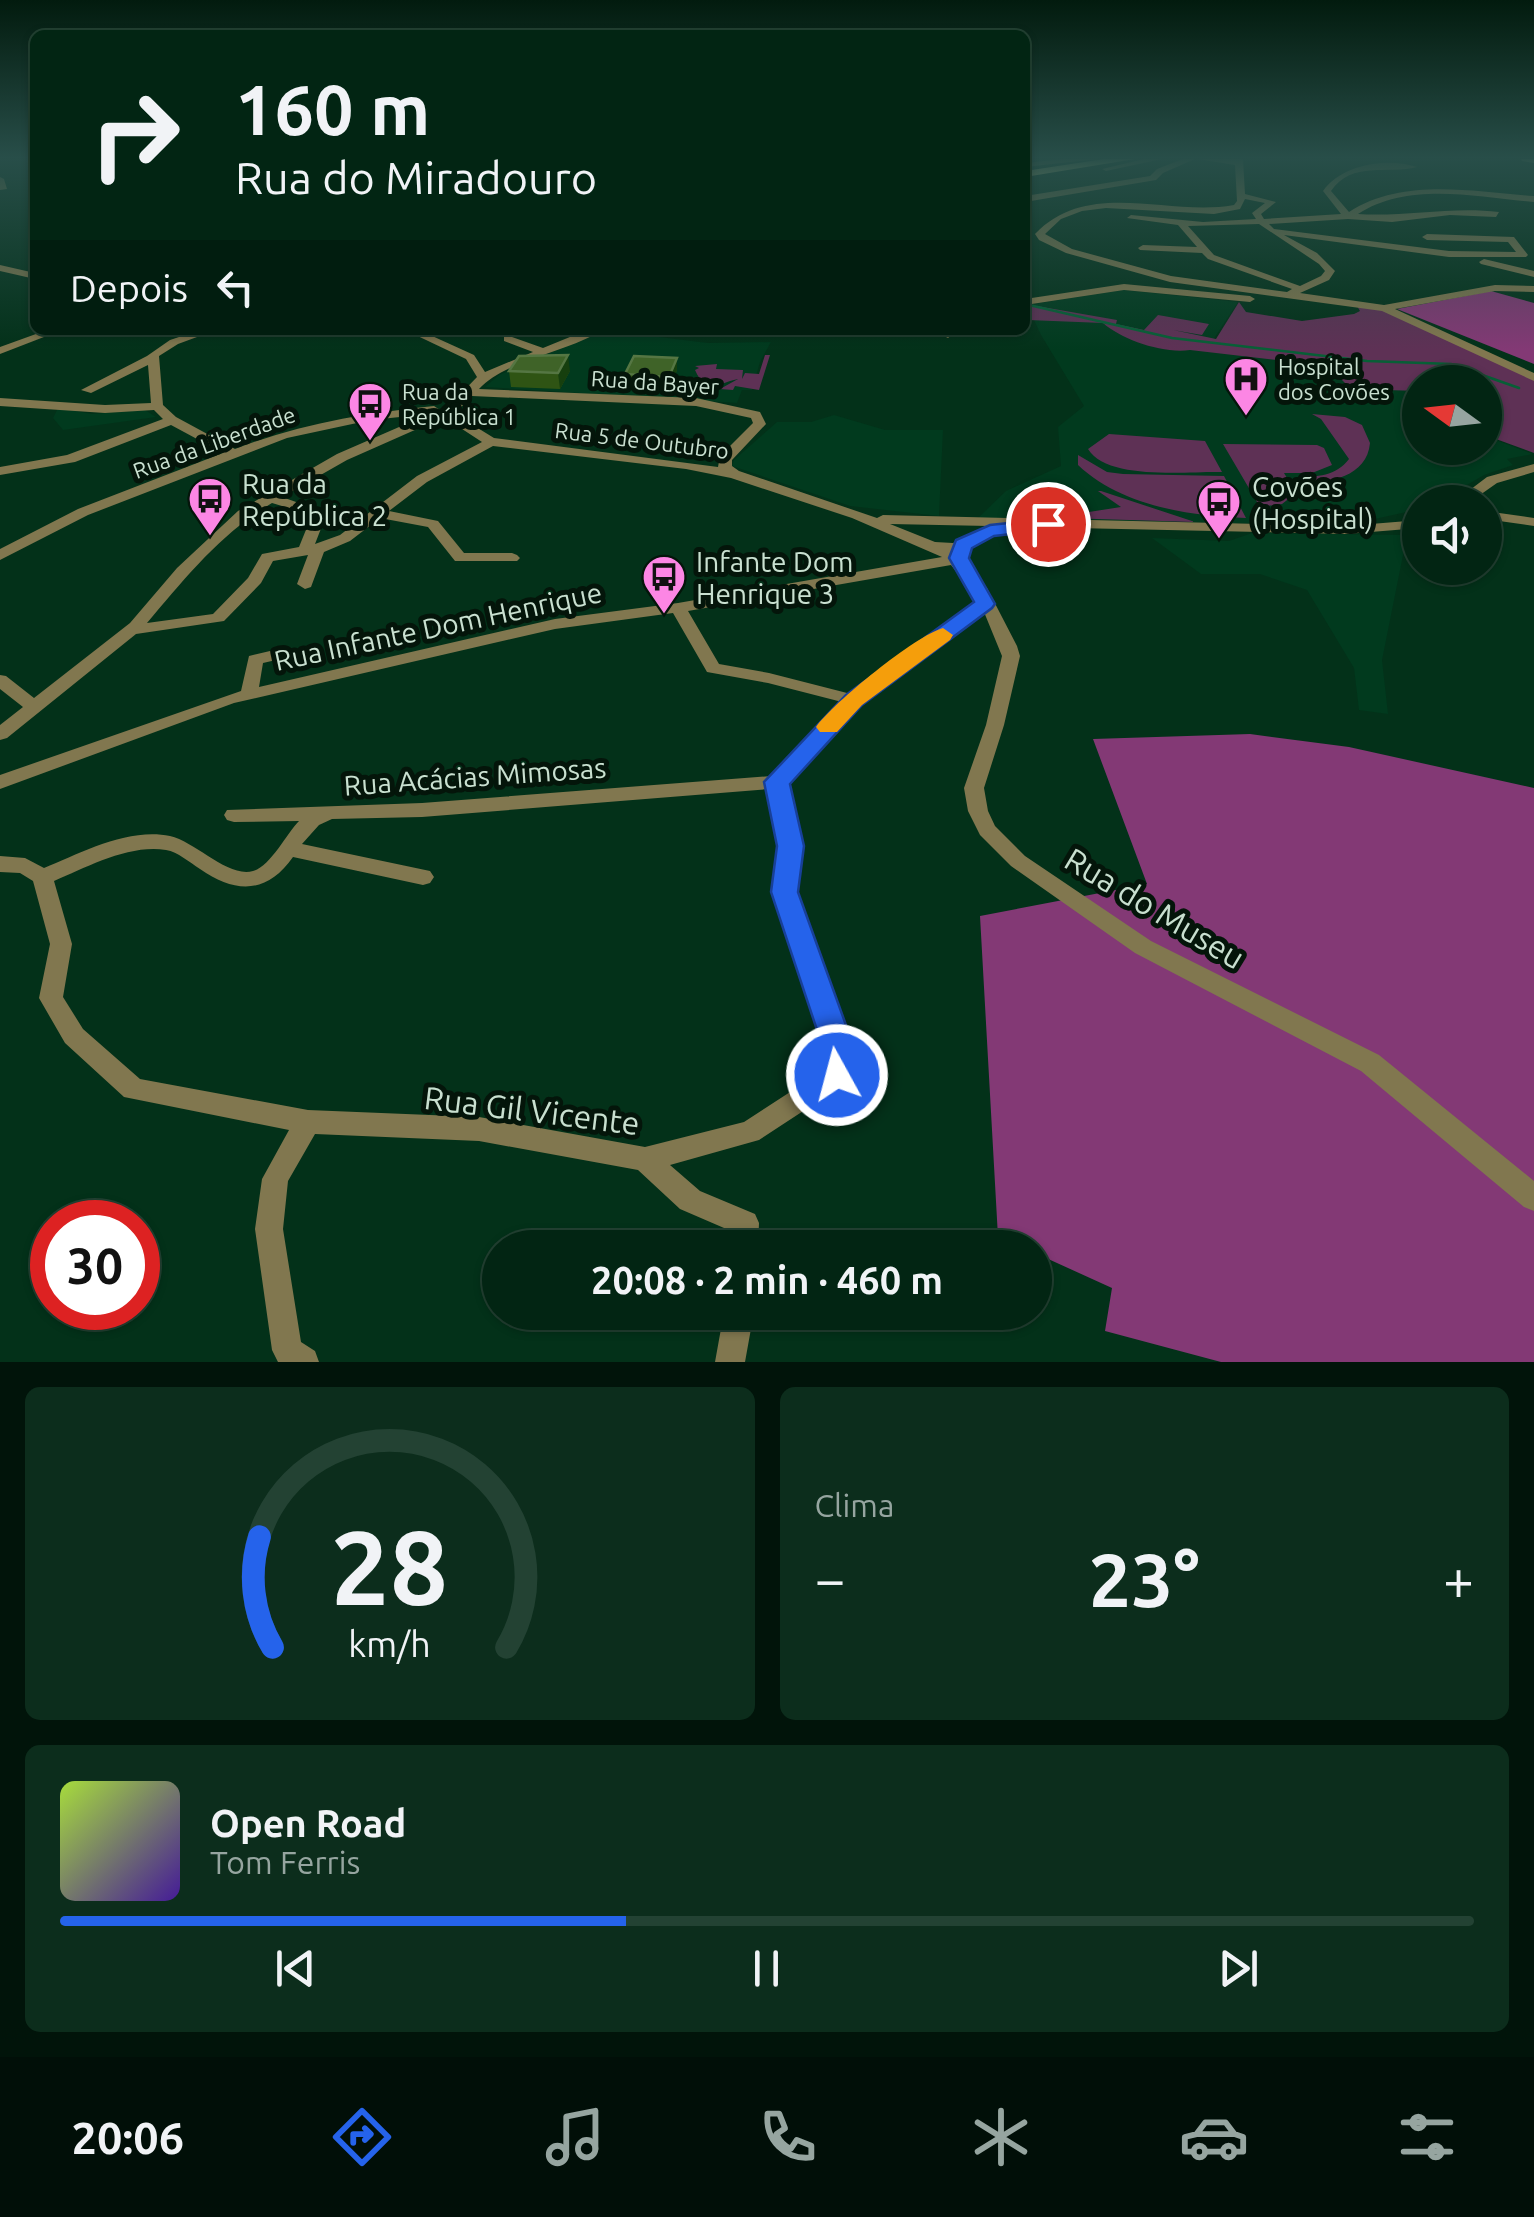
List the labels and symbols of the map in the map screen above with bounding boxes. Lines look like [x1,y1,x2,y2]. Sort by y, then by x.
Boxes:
place label: Hospital dos Covões [1278,354,1390,404]
hospital icon: Hospital dos Covões [1223,356,1269,417]
street label: Rua da Bayer [590,365,720,399]
north arrow [1402,365,1502,465]
place label: Rua da República 1 [402,379,516,429]
bus stop icon: Rua da República 1 [347,381,393,442]
street label: Rua da Liberdade [129,401,299,483]
street label: Rua 5 de Outubro [554,417,730,463]
place label: Rua da República 2 [242,468,387,531]
place label: Covões (Hospital) [1252,471,1374,535]
bus stop icon: Rua da República 2 [187,476,233,537]
bus stop icon: Covões (Hospital) [1196,479,1242,540]
pin [1006,482,1091,567]
place label: Infante Dom Henrique 3 [696,546,853,609]
bus stop icon: Infante Dom Henrique 3 [641,554,687,615]
street label: Rua Infante Dom Henrique [271,576,605,676]
street label: Rua Acácias Mimosas [343,751,607,801]
street label: Rua do Museu [1059,840,1251,976]
position arrow [785,1023,889,1127]
street label: Rua Gil Vicente [422,1079,642,1141]
speed limit sign: 30 [30,1200,160,1330]

